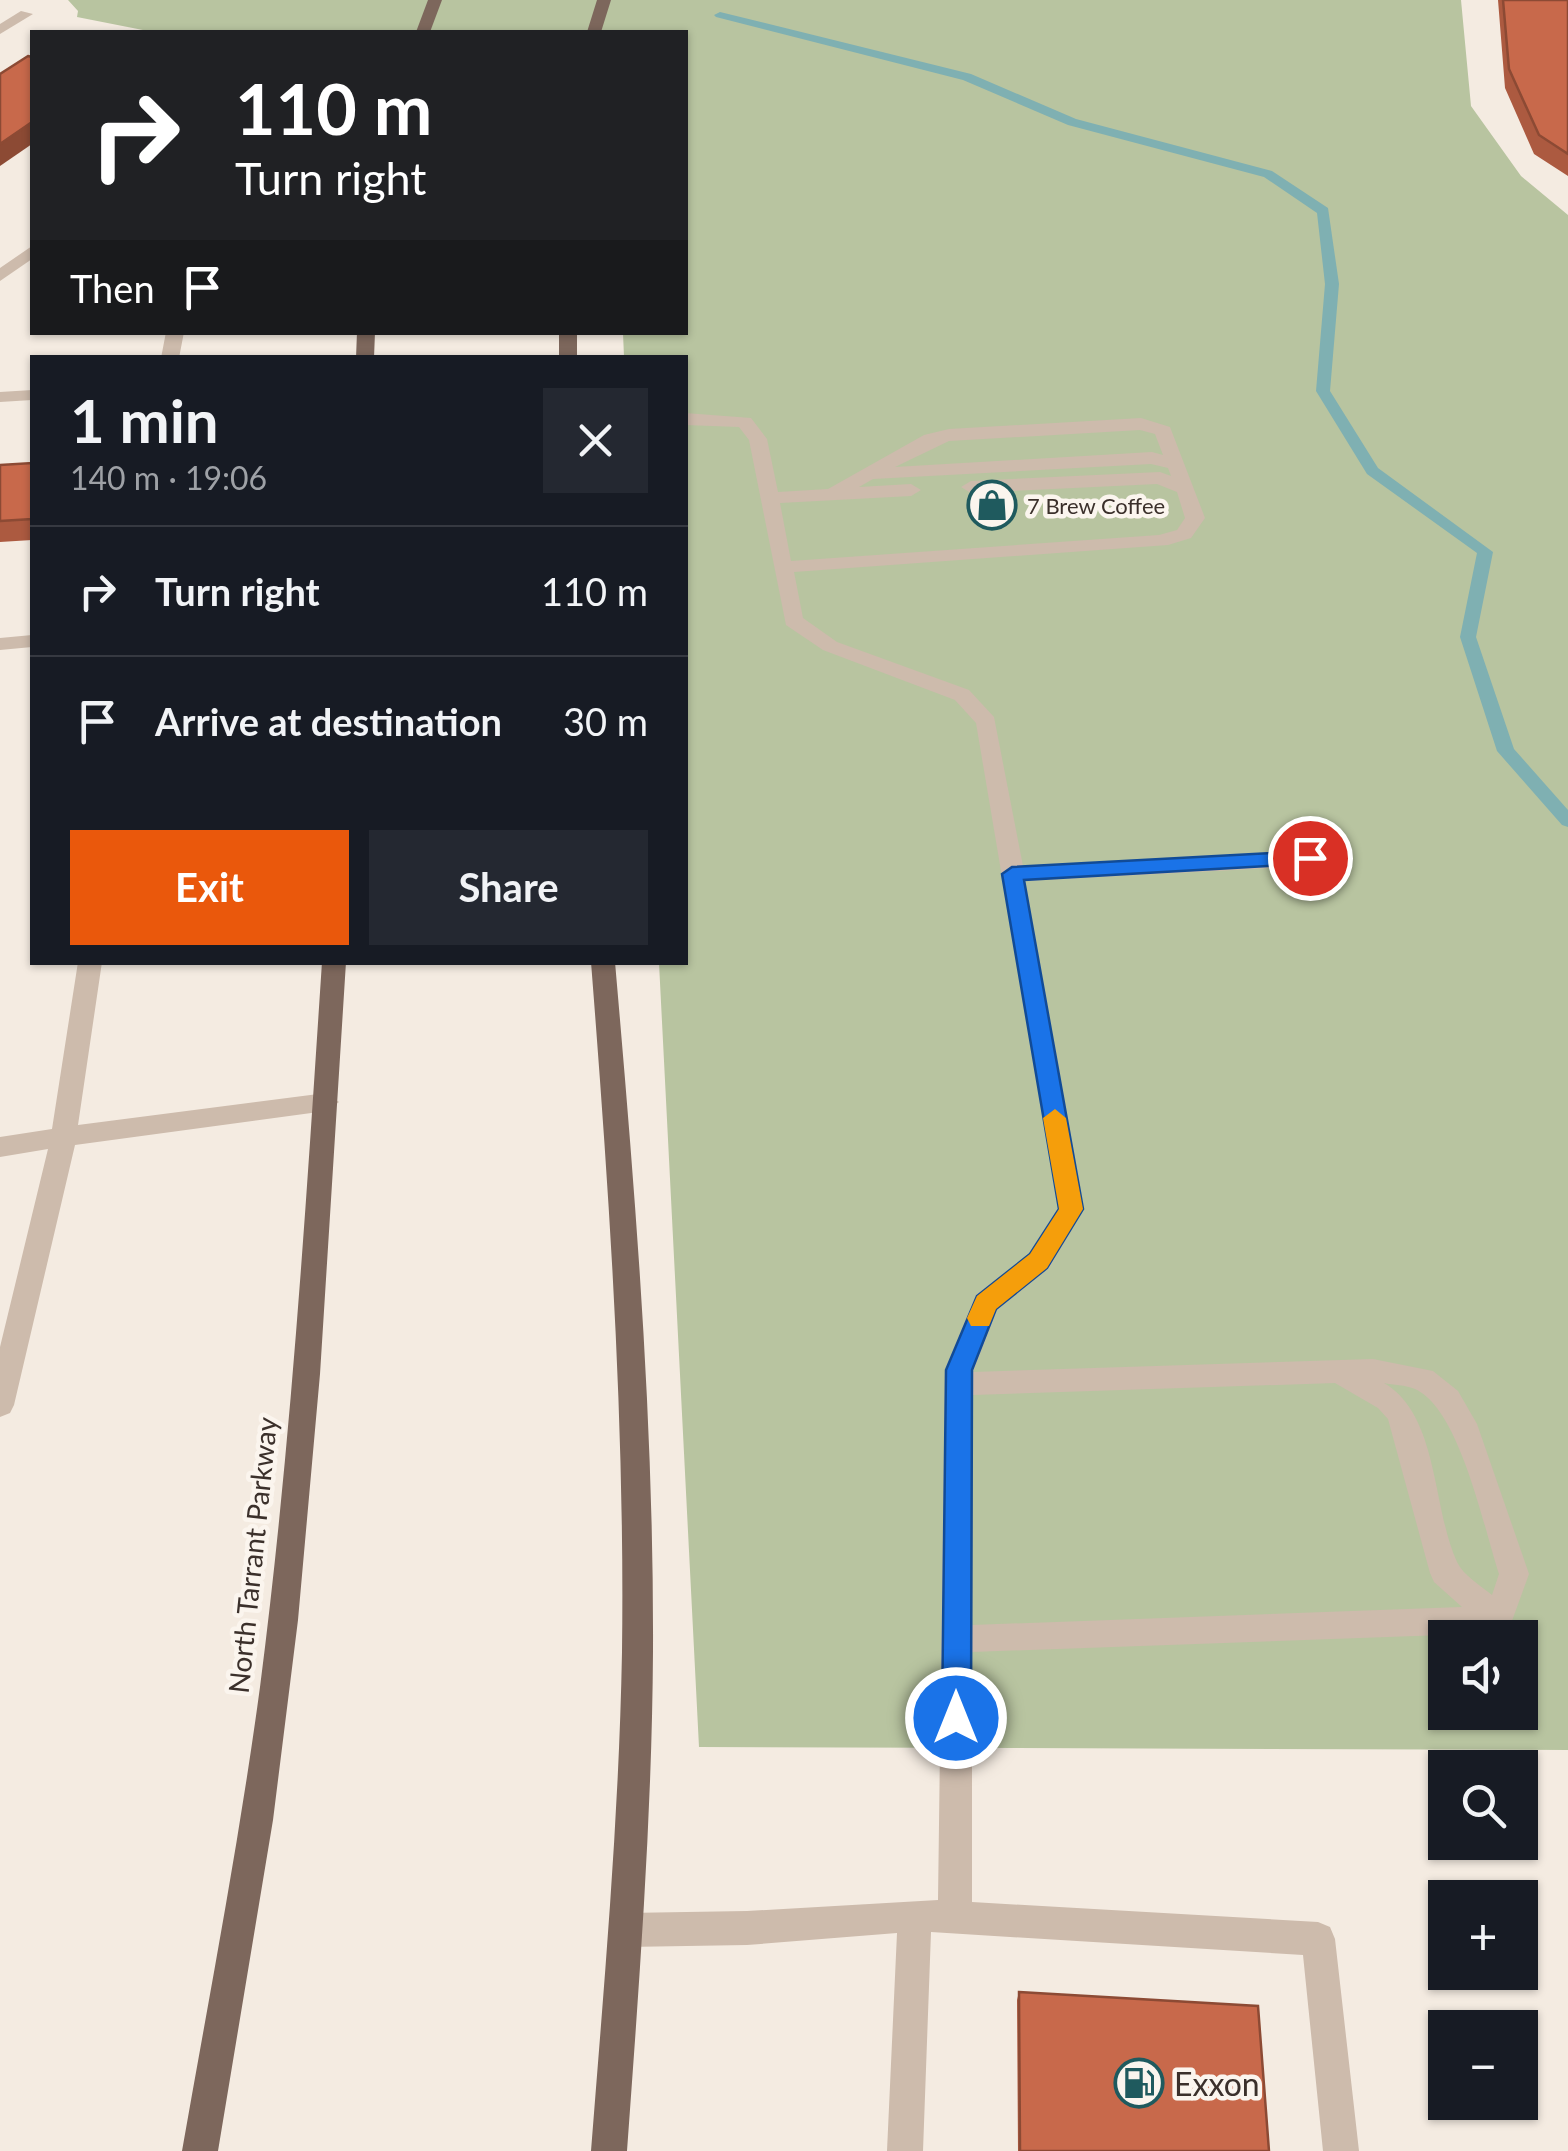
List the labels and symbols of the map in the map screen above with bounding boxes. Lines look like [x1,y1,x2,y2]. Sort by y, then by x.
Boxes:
shop icon: 7 Brew Coffee [966,479,1018,531]
place label: 7 Brew Coffee [1027,492,1165,519]
pin [1268,816,1353,901]
street label: North Tarrant Parkway [221,1415,283,1695]
position arrow [904,1666,1008,1770]
fuel station icon: Exxon [1113,2057,1165,2109]
place label: Exxon [1174,2064,1260,2103]

